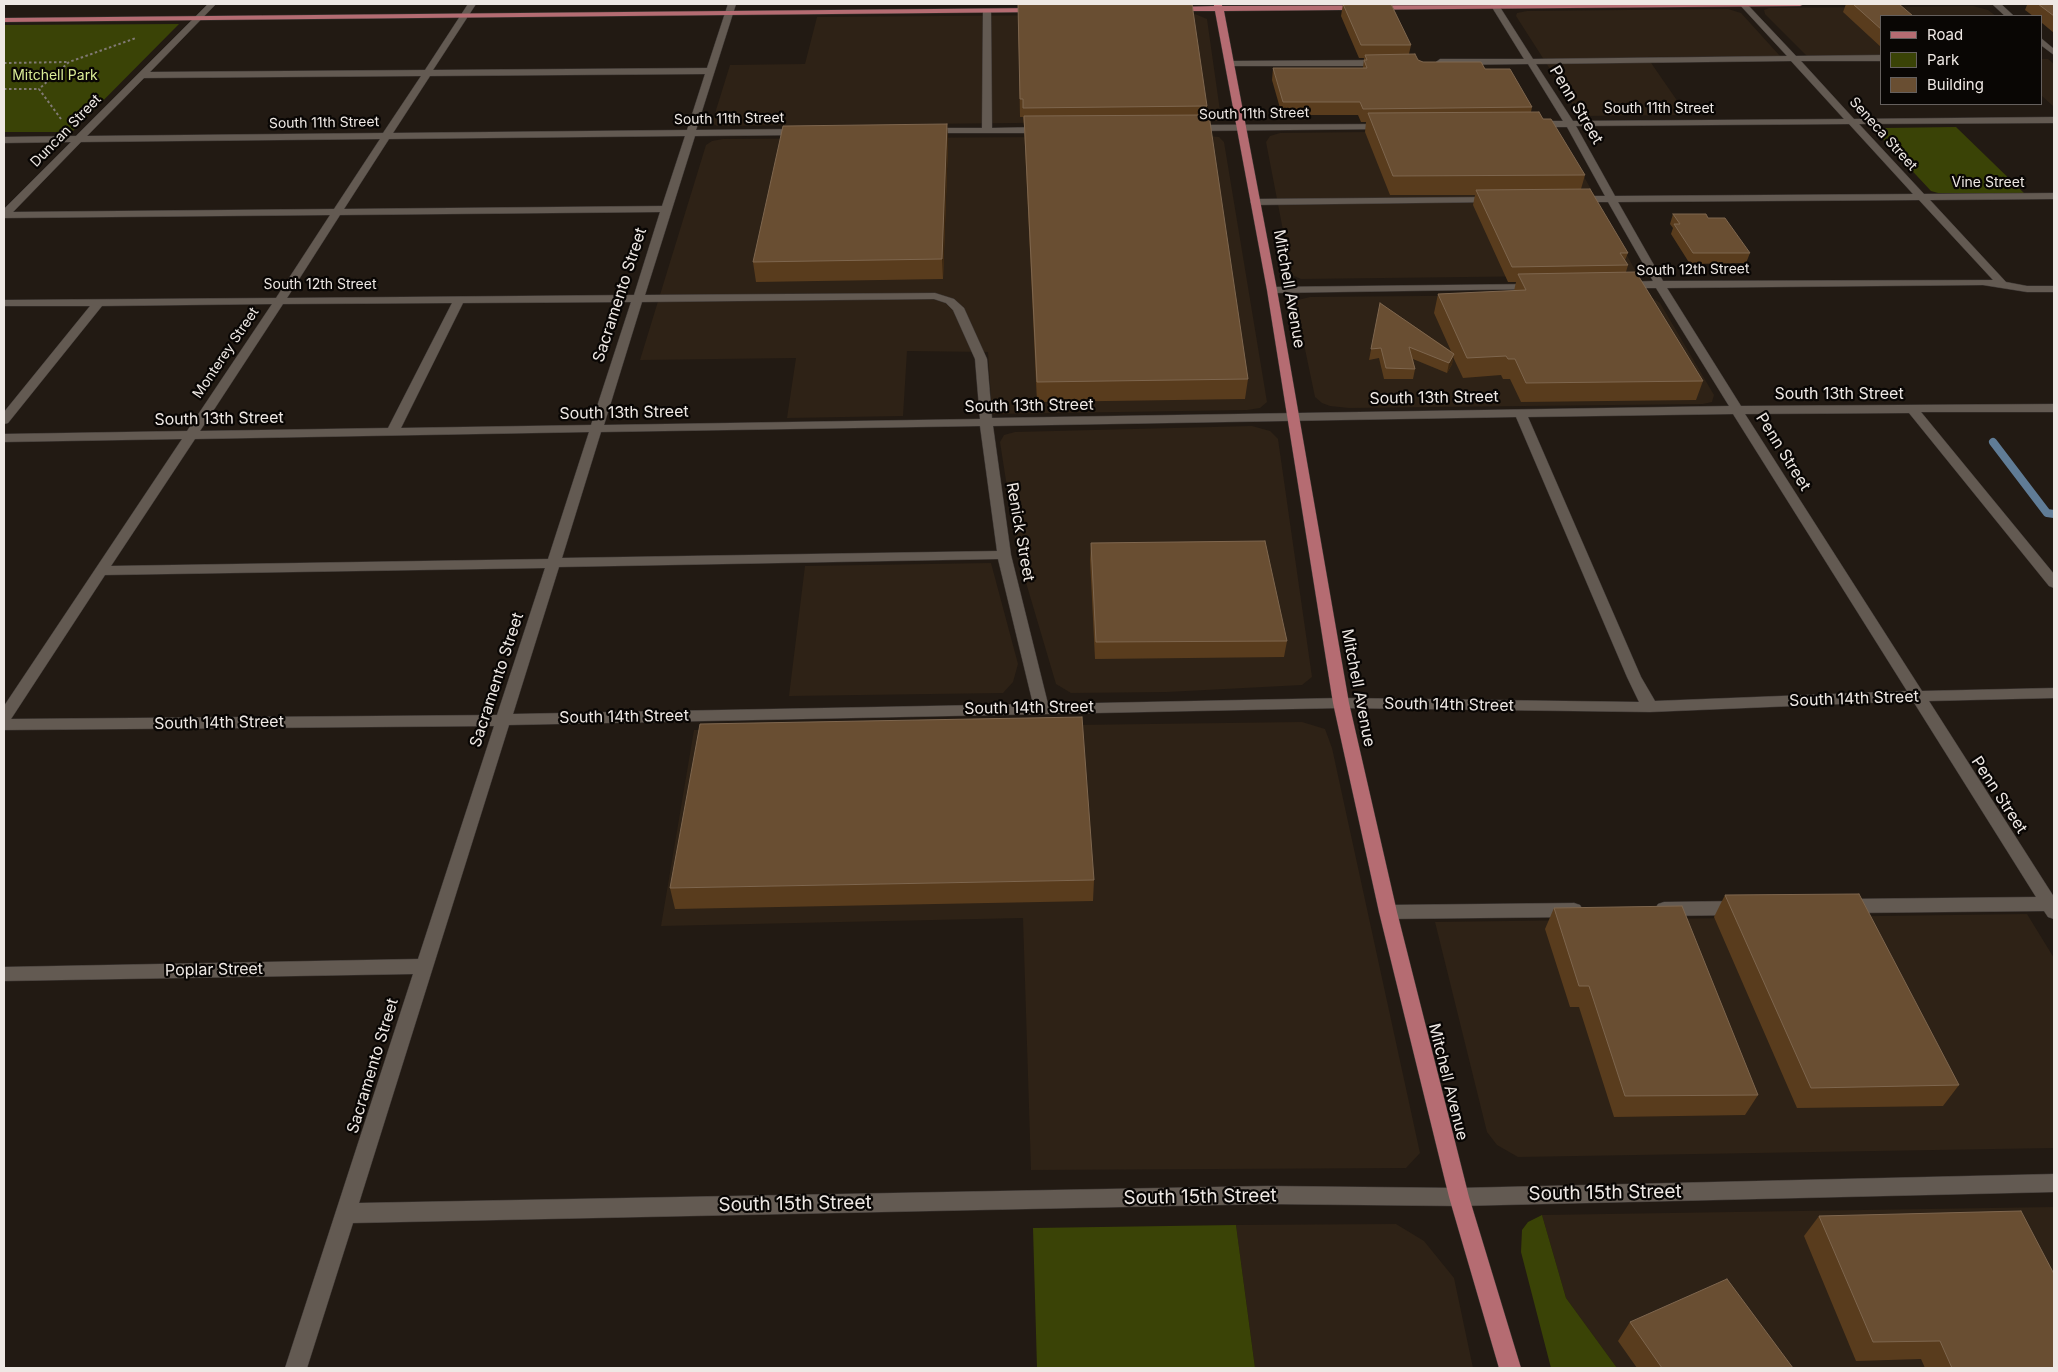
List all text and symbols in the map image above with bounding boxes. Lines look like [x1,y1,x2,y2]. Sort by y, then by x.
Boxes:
legend [1880,15,2043,105]
text: Road [1927,25,1963,44]
text: Park [1927,50,1959,69]
street label: Penn Street [1545,62,1607,148]
park label: Mitchell Park [12,68,98,84]
text: Building [1927,75,1984,94]
street label: Duncan Street [27,91,105,171]
street label: Seneca Street [1846,94,1920,174]
street label: South 11th Street [1604,101,1714,117]
street label: South 11th Street [1199,105,1309,123]
street label: South 11th Street [674,110,784,128]
street label: South 11th Street [269,114,379,132]
street label: Vine Street [1952,175,2024,191]
street label: Sacramento Street [589,225,651,365]
street label: Mitchell Avenue [1269,228,1309,350]
street label: South 12th Street [1636,261,1750,279]
street label: South 12th Street [264,277,376,293]
street label: Monterey Street [189,304,263,402]
street label: South 13th Street [1774,384,1904,404]
street label: South 13th Street [1369,387,1499,409]
street label: South 13th Street [964,395,1094,417]
street label: South 13th Street [559,402,689,424]
street label: South 13th Street [154,408,284,430]
street label: Penn Street [1752,410,1814,494]
street label: Renick Street [1002,481,1038,583]
street label: Sacramento Street [466,610,528,750]
street label: Mitchell Avenue [1337,627,1379,749]
street label: South 14th Street [1789,687,1919,711]
street label: South 14th Street [1384,694,1514,716]
street label: South 14th Street [964,697,1094,719]
street label: South 14th Street [559,706,689,728]
street label: South 14th Street [154,712,284,734]
street label: Penn Street [1967,753,2031,837]
street label: Poplar Street [165,960,263,980]
street label: Sacramento Street [343,996,403,1136]
street label: Mitchell Avenue [1424,1022,1472,1142]
street label: South 15th Street [1528,1180,1682,1206]
street label: South 15th Street [1123,1184,1277,1210]
street label: South 15th Street [718,1191,872,1217]

